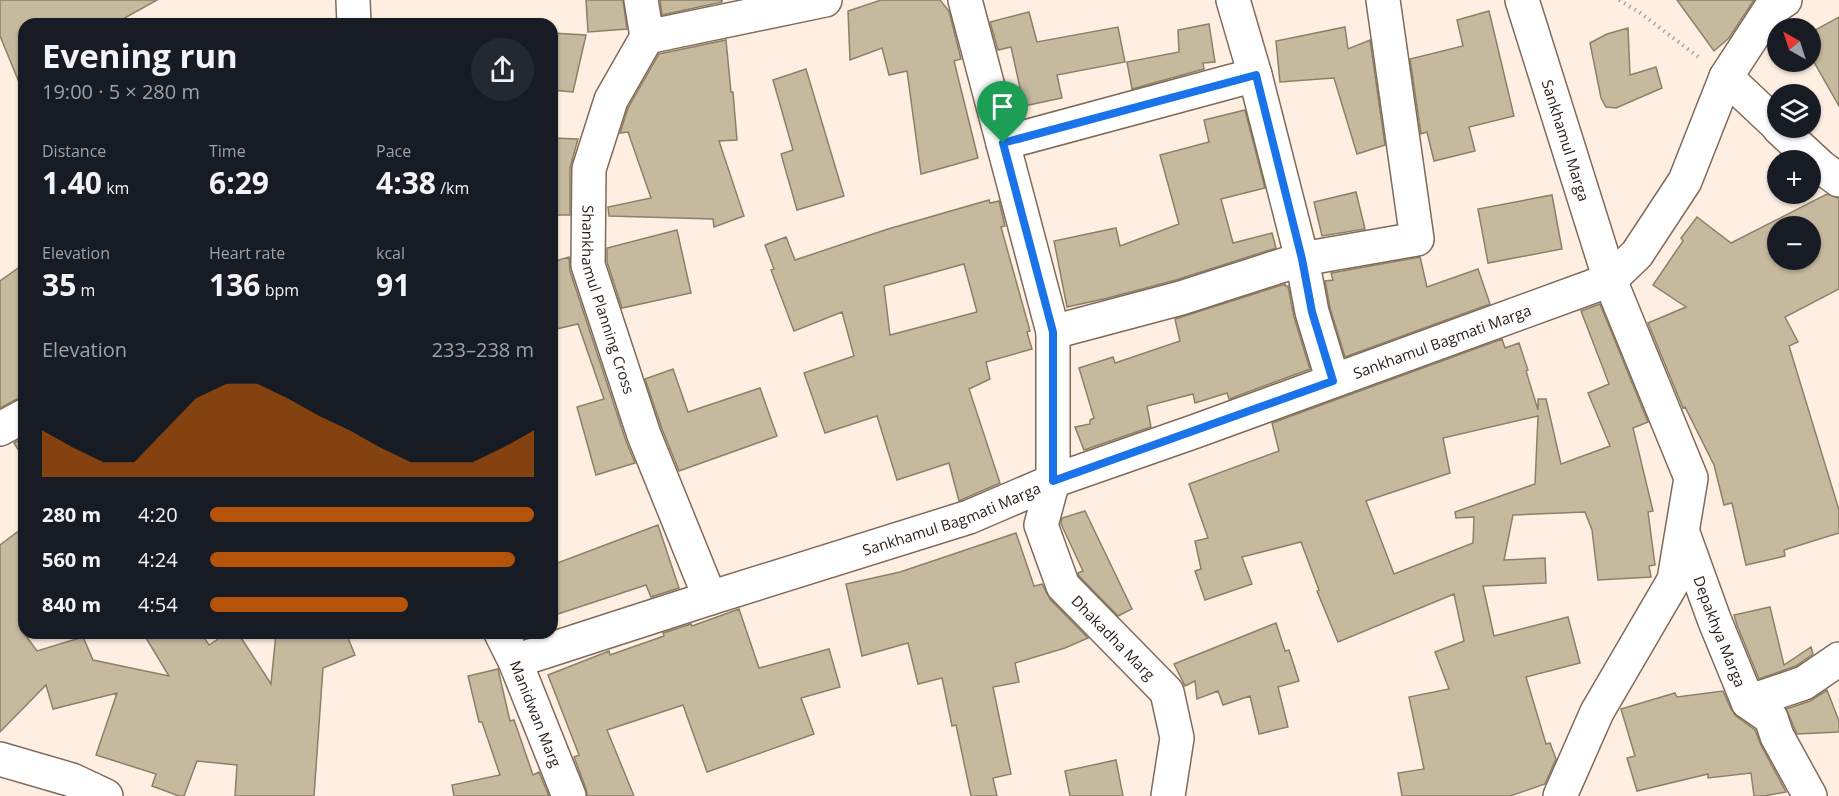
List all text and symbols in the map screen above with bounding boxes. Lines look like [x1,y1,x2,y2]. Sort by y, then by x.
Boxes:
north arrow [1767,18,1821,72]
map controls [1767,18,1821,270]
text: Evening run [42,33,238,78]
button: share [471,38,534,101]
street label: Sankhamul Marga [1538,77,1595,204]
text: 19:00 · 5 × 280 m [42,78,200,105]
pin [977,81,1028,143]
button: layers [1767,84,1821,138]
icon: arrive [986,90,1019,123]
text: Distance [42,140,106,162]
text: Time [209,140,246,162]
text: Pace [376,140,411,162]
button: + [1767,150,1821,204]
text: 1.40 [42,162,102,203]
text: 6:29 [209,162,269,203]
text: 4:38 [376,162,436,203]
text: km [102,177,129,199]
text: /km [436,177,469,199]
street label: Shankhamul Planning Cross [578,205,640,396]
button: − [1767,216,1821,270]
text: Elevation [42,242,110,264]
text: Heart rate [209,242,285,264]
text: kcal [376,242,405,264]
text: 35 [42,264,76,305]
text: 136 [209,264,260,305]
text: 91 [376,264,410,305]
text: m [76,279,95,301]
text: bpm [260,279,299,301]
street label: Sankhamul Bagmati Marga [1350,300,1534,383]
text: Elevation [42,336,127,363]
text: 233–238 m [432,336,534,363]
street label: Sankhamul Bagmati Marga [860,478,1043,560]
text: 280 m [42,501,101,528]
text: 4:20 [138,501,178,528]
text: 560 m [42,546,101,573]
text: 4:24 [138,546,178,573]
street label: Depakhya Marga [1689,573,1751,690]
text: 840 m [42,591,101,618]
text: 4:54 [138,591,178,618]
street label: Dhakadha Marg [1067,591,1160,684]
street label: Manidwan Marg [506,657,566,770]

